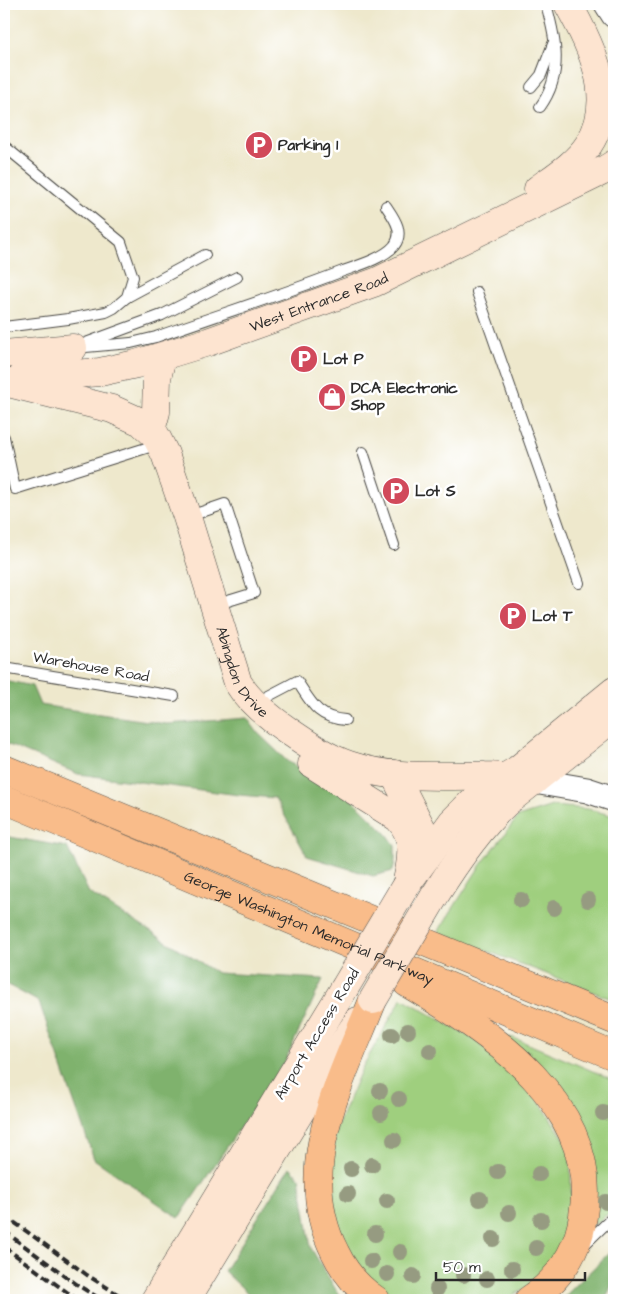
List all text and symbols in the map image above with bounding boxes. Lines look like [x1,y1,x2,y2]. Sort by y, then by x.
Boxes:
parking icon: Parking 1 [244,130,274,160]
place label: Parking 1 [278,135,338,158]
street label: West Entrance Road [247,267,392,337]
parking icon: Lot P [289,344,319,374]
place label: Lot P [323,349,364,370]
place label: DCA Electronic Shop [350,378,458,416]
shop icon: DCA Electronic Shop [317,382,347,412]
parking icon: Lot S [381,476,411,506]
place label: Lot S [415,481,456,502]
parking icon: Lot T [498,601,528,631]
place label: Lot T [532,606,573,627]
street label: Abingdon Drive [211,624,273,722]
street label: Warehouse Road [31,646,151,688]
street label: George Washington Memorial Parkway [181,866,437,990]
street label: Airport Access Road [269,964,365,1103]
scale bar [436,1249,584,1281]
text: 50 m [443,1257,481,1278]

